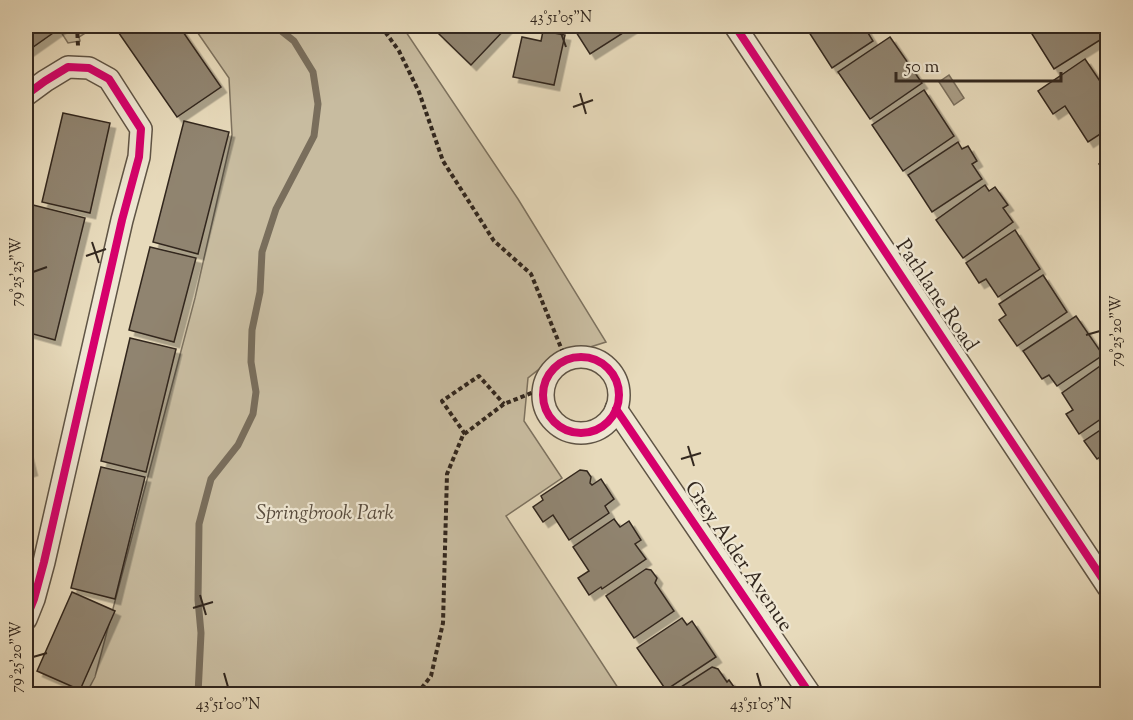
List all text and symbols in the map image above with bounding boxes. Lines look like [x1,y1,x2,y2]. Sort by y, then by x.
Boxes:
text: 43°51'05"N [530,8,592,29]
scale bar [896,45,1061,83]
text: 50 m [904,55,940,81]
street label: Pathlane Road [887,234,985,358]
text: 79°25'25"W [7,237,28,307]
text: 79°25'20"W [1107,295,1128,367]
street label: Grey Alder Avenue [676,476,800,638]
park label: Springbrook Park [256,499,394,529]
text: 79°25'20"W [7,621,28,693]
text: 43°51'00"N [196,695,260,716]
text: 43°51'05"N [730,695,792,716]

